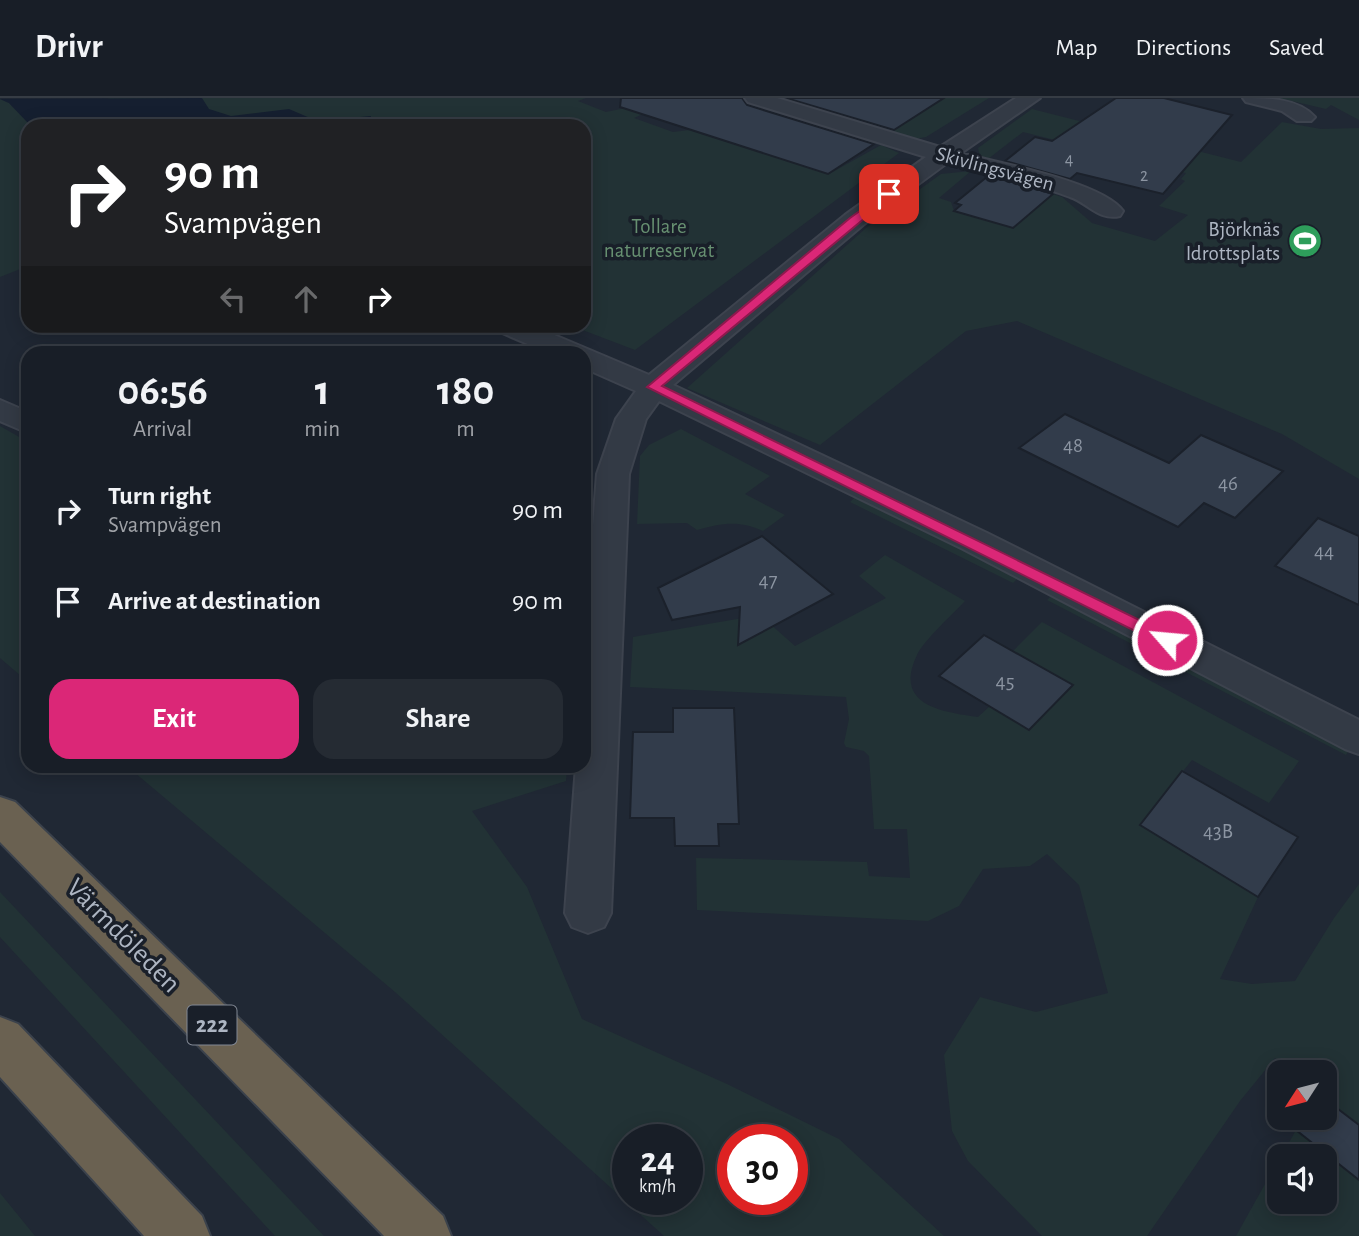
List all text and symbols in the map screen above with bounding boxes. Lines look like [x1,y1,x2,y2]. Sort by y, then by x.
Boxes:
text: Drivr [35,31,103,64]
text: Map [1055,36,1097,60]
text: Directions [1135,36,1231,60]
text: Saved [1269,36,1324,60]
street label: Skivlingsvägen [934,143,1056,195]
icon: right [49,147,140,238]
text: 90 m [164,149,260,198]
house number: 4 [1065,151,1074,169]
pin [859,164,919,224]
house number: 2 [1140,167,1148,185]
icon: arrive [870,175,908,213]
text: Svampvägen [164,207,322,239]
park label: Tollare naturreservat [604,216,714,261]
place label: Björknäs Idrottsplats [1186,219,1280,264]
sports icon: Björknäs Idrottsplats [1286,222,1324,260]
icon: left [214,280,252,318]
icon: ahead [287,280,325,318]
icon: right [360,280,398,318]
text: 06:56 [118,370,208,412]
text: 1 [315,370,330,412]
text: 180 [437,370,494,412]
text: Arrival [133,418,192,441]
text: min [304,418,340,441]
text: m [456,418,475,441]
house number: 48 [1063,435,1083,456]
house number: 46 [1218,473,1238,494]
text: Turn right [108,483,211,509]
icon: right [49,492,87,530]
text: 90 m [512,497,563,523]
text: Svampvägen [108,514,222,537]
house number: 44 [1314,541,1334,562]
house number: 47 [759,570,778,591]
icon: arrive [49,583,87,621]
text: Arrive at destination [108,588,321,614]
text: 90 m [512,588,563,614]
position arrow [1130,603,1204,677]
house number: 45 [996,671,1014,692]
button: Exit [49,679,299,759]
button: Share [313,679,563,759]
house number: 43B [1203,821,1233,842]
street label: Värmdöleden [61,874,185,998]
road number: 222 [188,1006,236,1044]
north arrow [1267,1060,1337,1130]
map controls [1267,1060,1337,1214]
speed limit sign: 30 [717,1124,808,1215]
text: 24 [640,1143,675,1178]
button: sound [1267,1144,1337,1214]
text: km/h [639,1178,676,1196]

